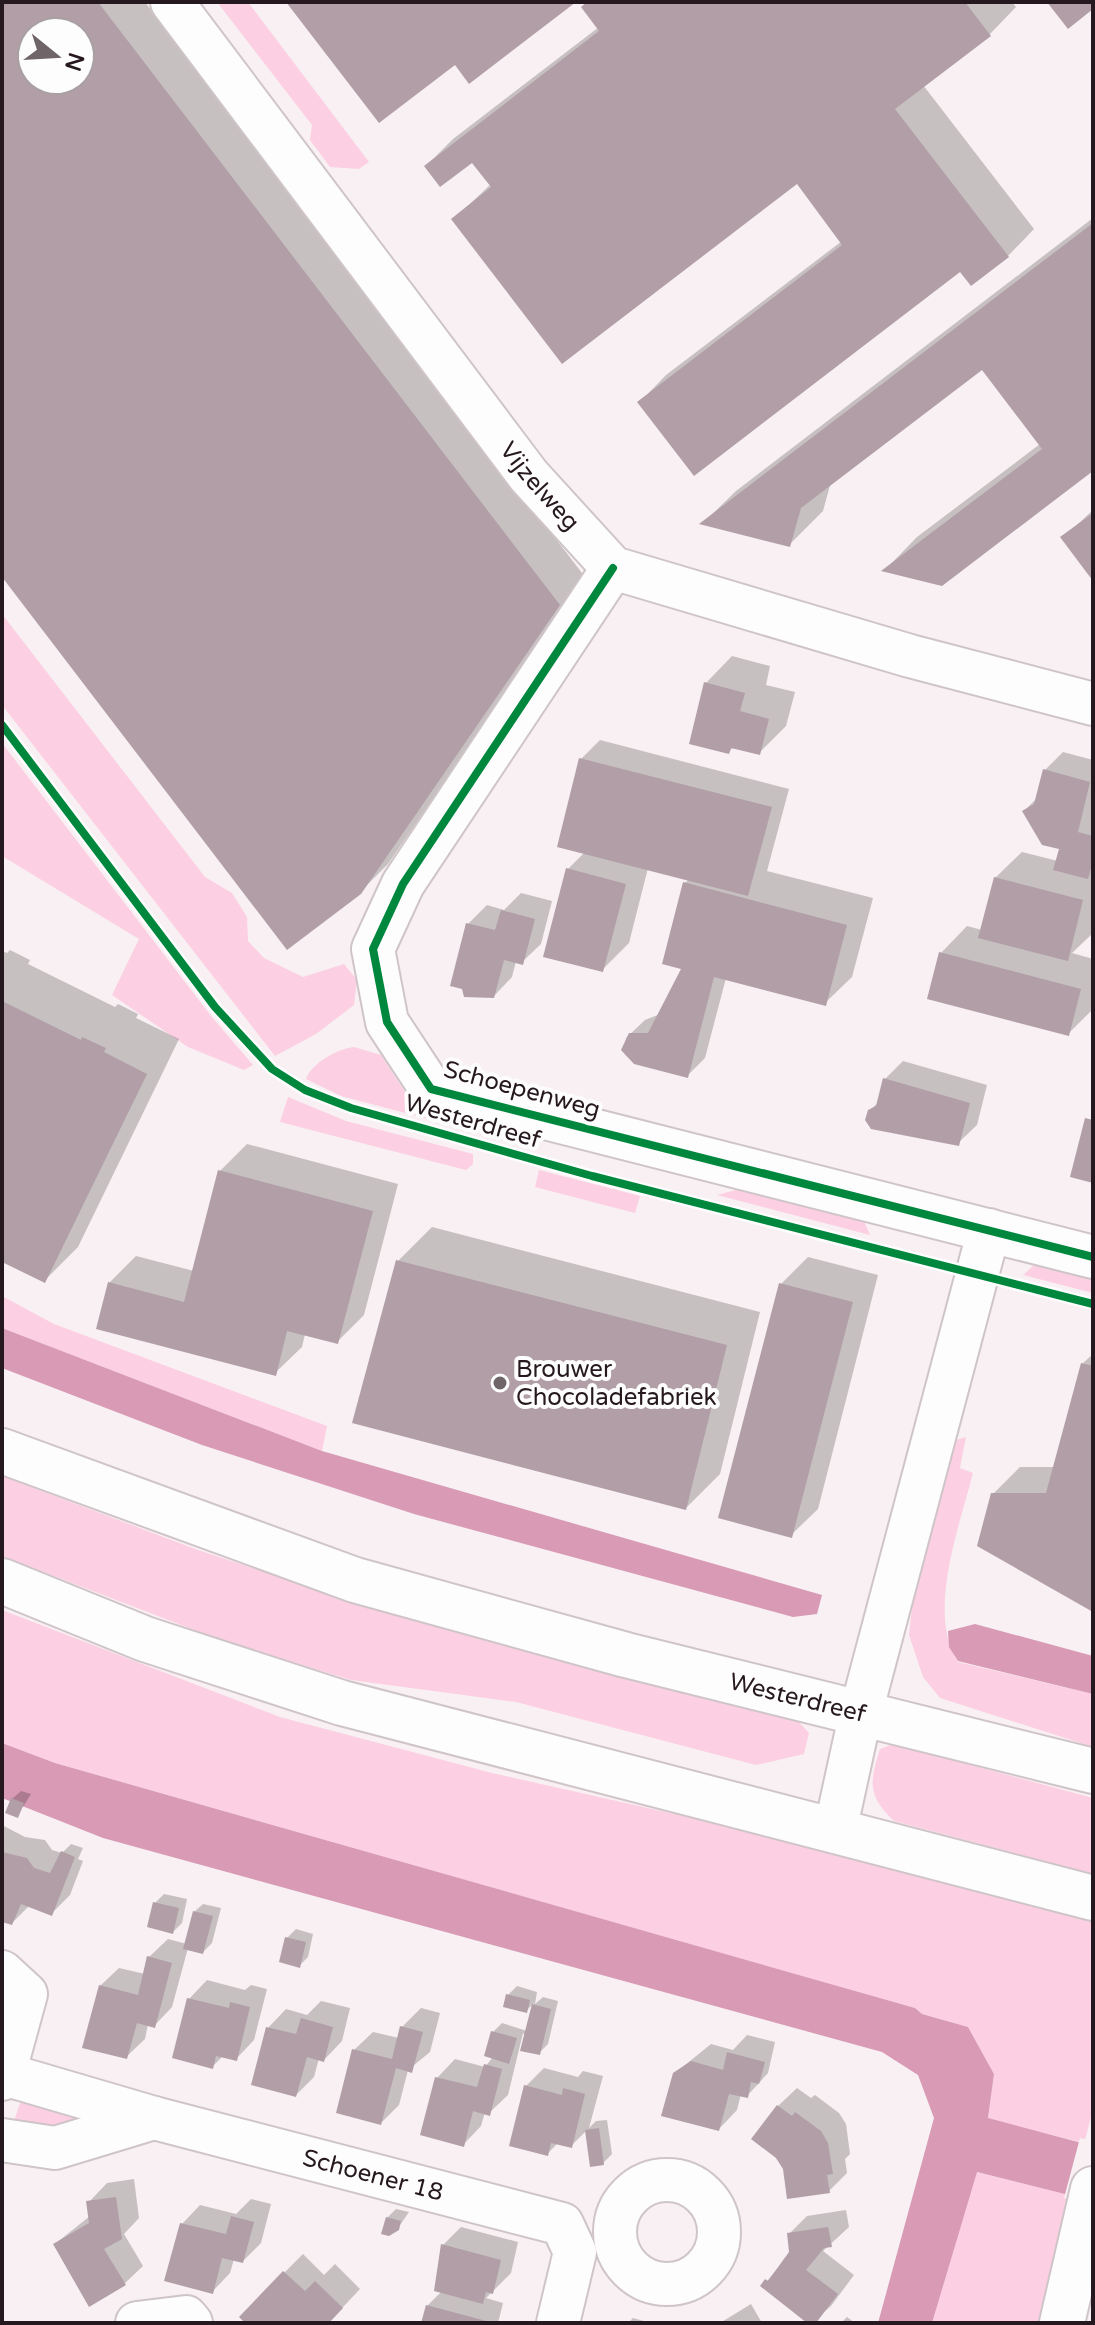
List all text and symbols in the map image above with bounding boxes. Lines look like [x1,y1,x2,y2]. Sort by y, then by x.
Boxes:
north arrow [16,16,96,96]
text: N [59,49,89,74]
street label: Vijzelweg [493,436,585,537]
street label: Schoepenweg [440,1055,603,1124]
street label: Westerdreef [402,1088,545,1155]
place label: Brouwer Chocoladefabriek [516,1355,717,1412]
marker: Brouwer Chocoladefabriek [491,1374,509,1392]
street label: Westerdreef [726,1667,870,1729]
street label: Schoener 18 [299,2143,446,2208]

